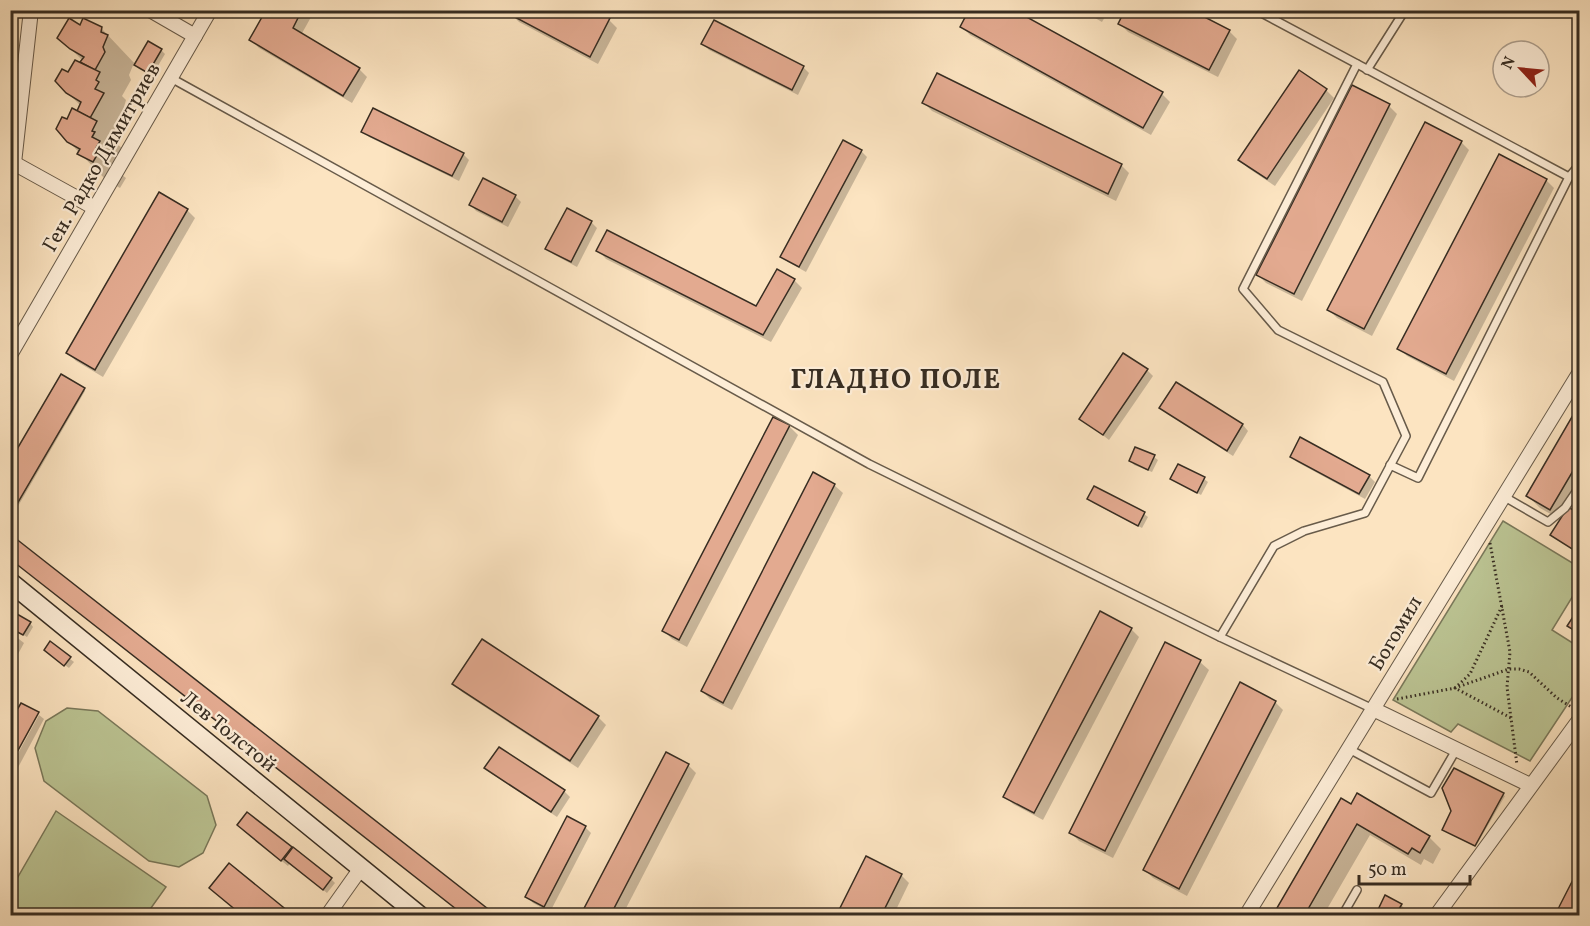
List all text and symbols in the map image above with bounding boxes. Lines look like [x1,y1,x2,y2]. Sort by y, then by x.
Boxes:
north arrow [1491,39,1551,99]
text: N [1497,53,1522,73]
street label: Ген. Радко Димитриев [36,58,168,258]
district label: ГЛАДНО ПОЛЕ [790,362,1002,400]
street label: Богомил [1363,591,1430,677]
street label: Лев Толстой [174,684,282,780]
scale bar [1359,848,1470,886]
text: 50 m [1368,858,1407,883]

